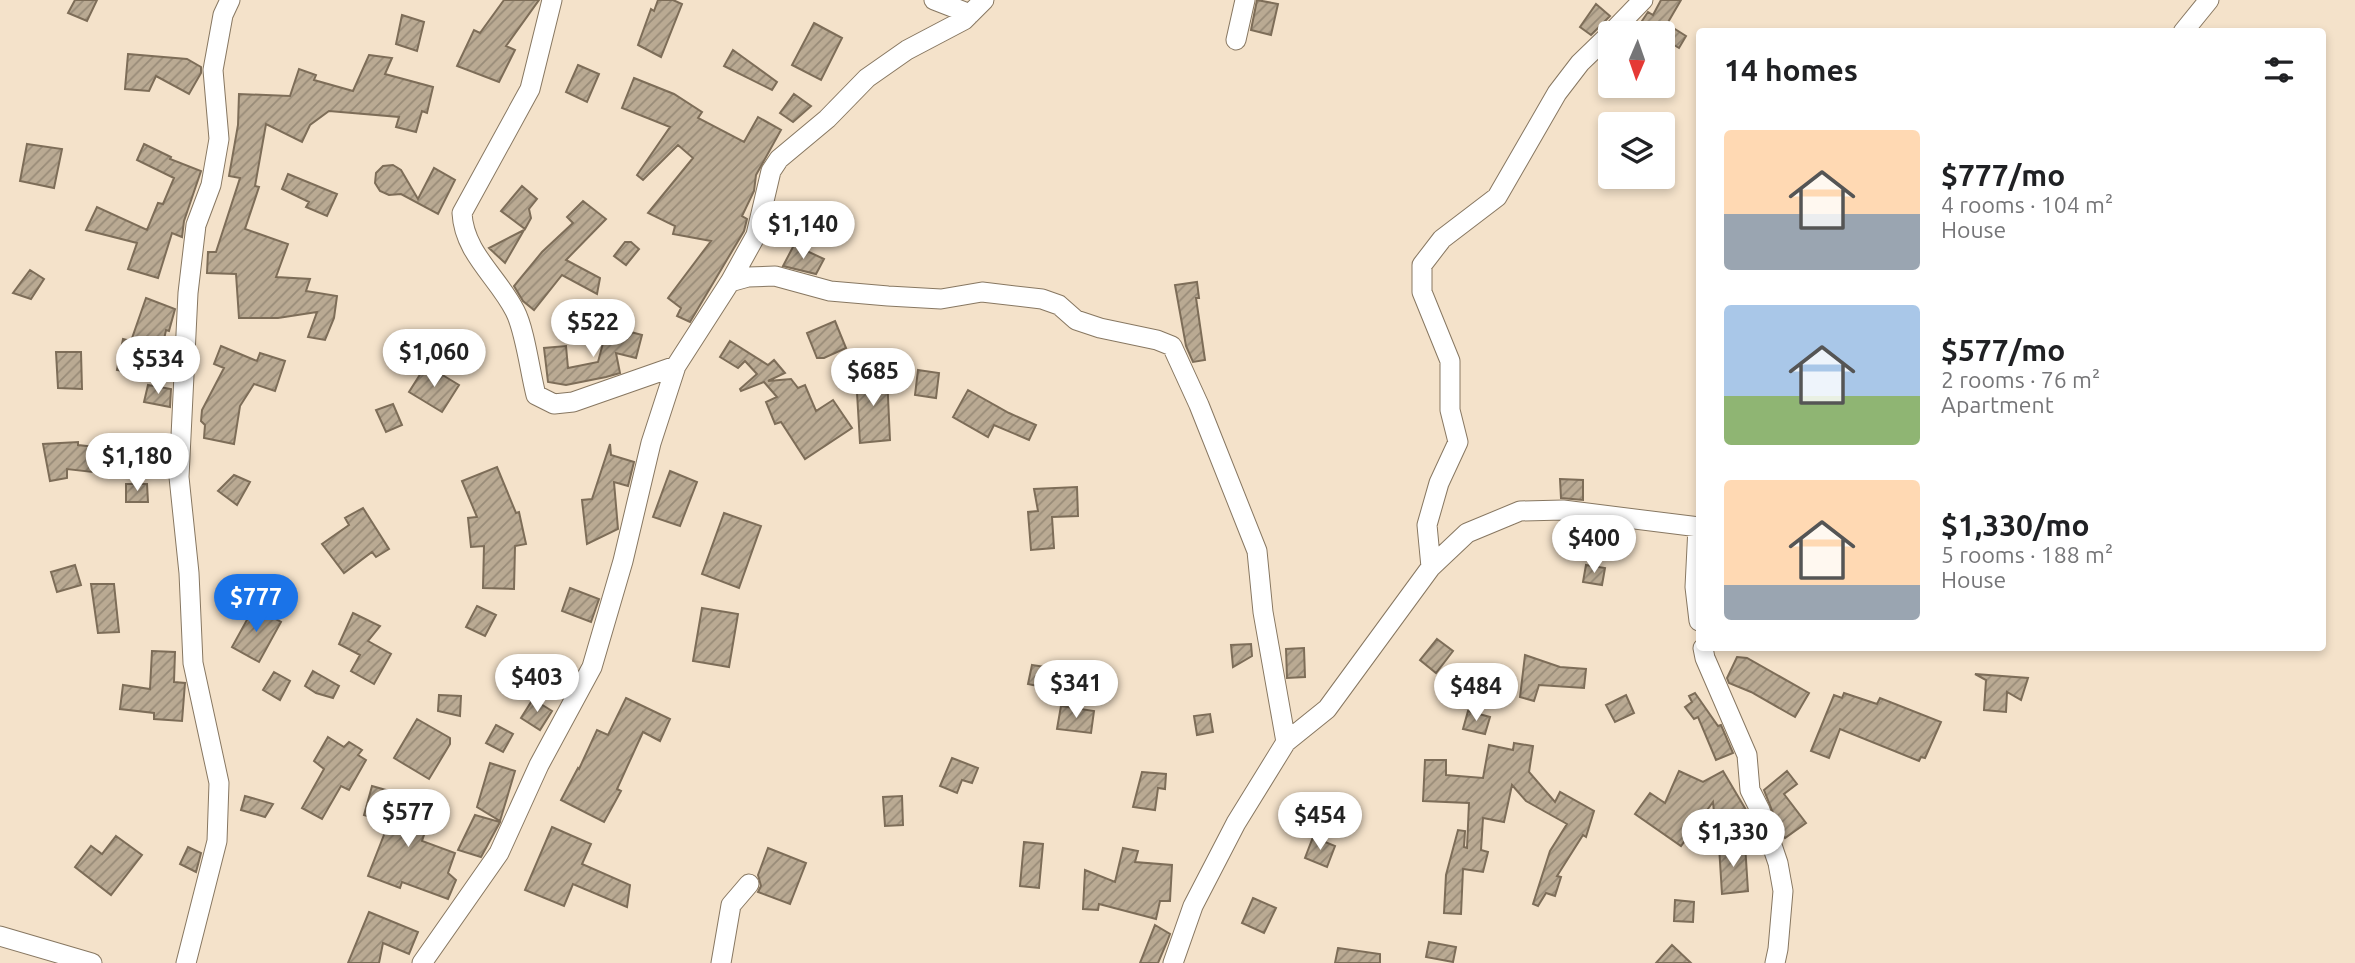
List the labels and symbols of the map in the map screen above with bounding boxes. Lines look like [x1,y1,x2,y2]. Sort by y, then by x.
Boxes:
north arrow [1598,21,1675,98]
pin: $1,140 [746,202,860,261]
pin: $522 [552,300,634,359]
pin: $1,060 [377,330,491,389]
pin: $534 [117,336,199,396]
pin: $685 [832,348,914,408]
pin: $1,180 [80,434,194,493]
pin: $400 [1553,516,1635,575]
pin: $777 [215,574,297,634]
pin: $403 [496,654,578,714]
pin: $341 [1035,660,1117,720]
pin: $484 [1435,664,1517,723]
pin: $577 [367,790,449,849]
pin: $454 [1279,792,1361,852]
pin: $1,330 [1676,810,1790,869]

